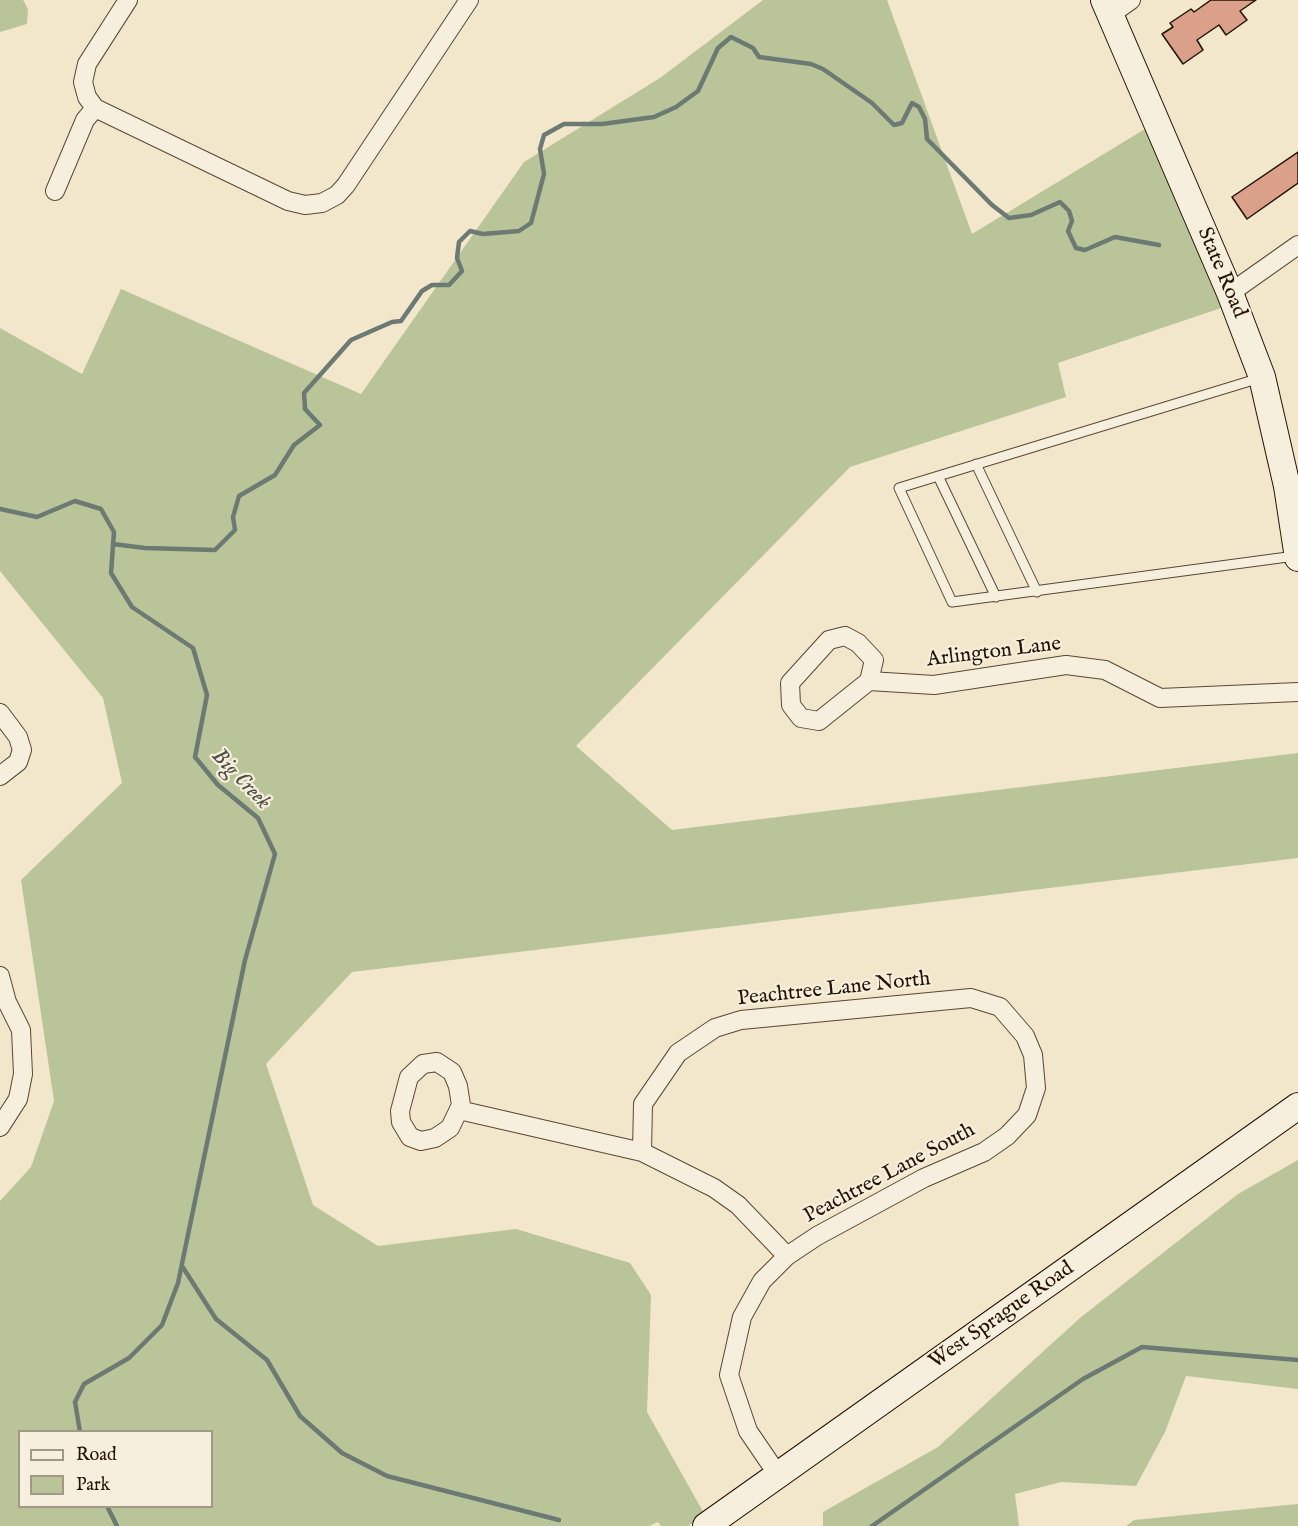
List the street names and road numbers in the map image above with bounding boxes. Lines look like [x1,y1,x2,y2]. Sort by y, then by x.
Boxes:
street label: State Road [1191,224,1251,322]
street label: Arlington Lane [926,632,1062,674]
street label: Peachtree Lane North [736,967,932,1013]
street label: Peachtree Lane South [800,1118,980,1230]
street label: West Sprague Road [925,1257,1079,1375]

